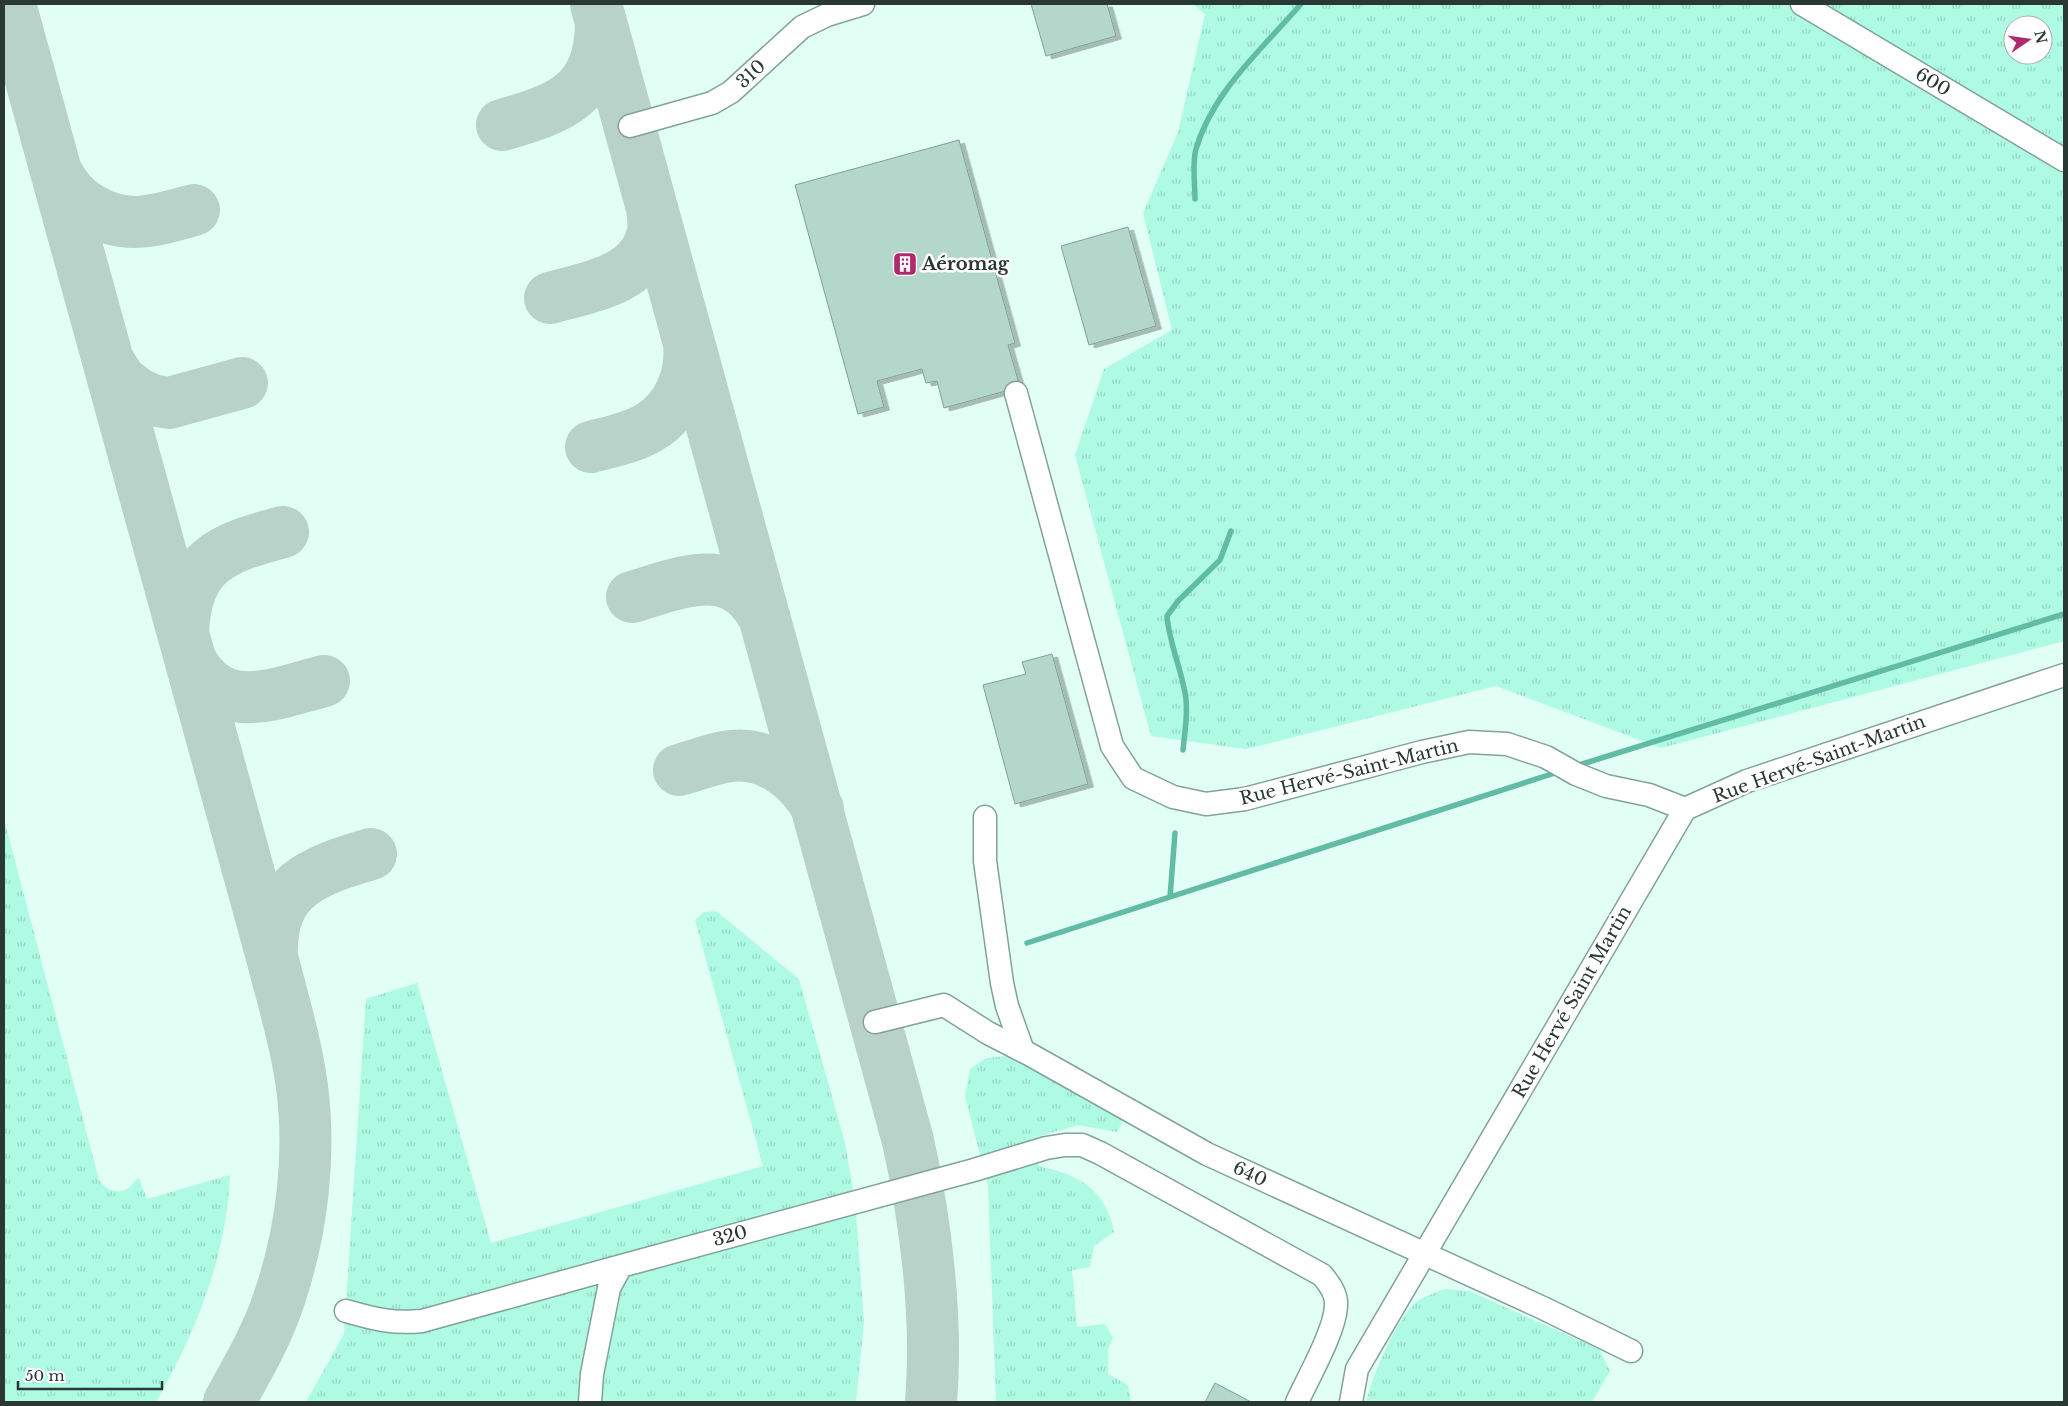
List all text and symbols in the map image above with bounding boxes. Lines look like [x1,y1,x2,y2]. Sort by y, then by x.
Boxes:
north arrow [2003,15,2053,65]
text: N [2030,29,2051,46]
street label: 310 [732,55,770,93]
street label: 600 [1911,63,1955,101]
building icon: Aéromag [892,251,918,277]
place label: Aéromag [921,253,1010,275]
street label: Rue Hervé-Saint-Martin [1710,710,1928,808]
street label: Rue Hervé-Saint-Martin [1237,734,1461,810]
street label: Rue Hervé Saint Martin [1508,902,1636,1102]
street label: 640 [1230,1157,1270,1191]
street label: 320 [710,1221,750,1251]
scale bar [18,1358,161,1390]
text: 50 m [25,1366,65,1385]

